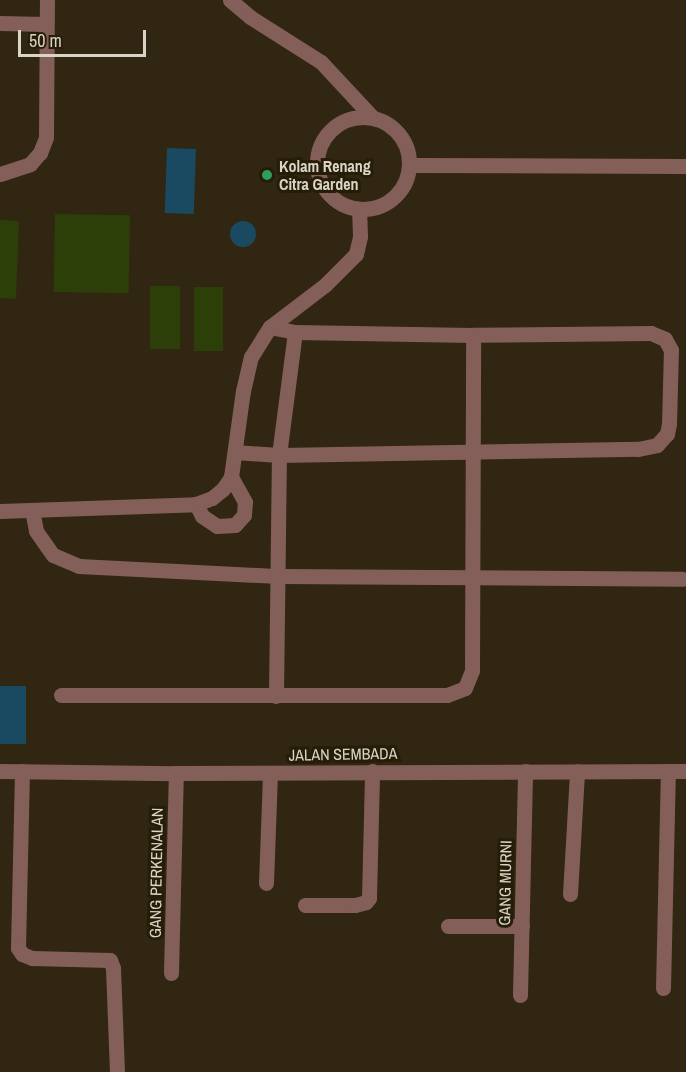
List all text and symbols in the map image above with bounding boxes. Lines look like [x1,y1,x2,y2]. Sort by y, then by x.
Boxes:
scale bar [21,18,148,56]
text: 50 m [29,28,62,53]
place label: Kolam Renang Citra Garden [279,156,371,194]
marker: Kolam Renang Citra Garden [260,168,274,182]
street label: JALAN SEMBADA [289,743,397,765]
street label: GANG PERKENALAN [145,808,167,938]
street label: GANG MURNI [495,840,515,926]

